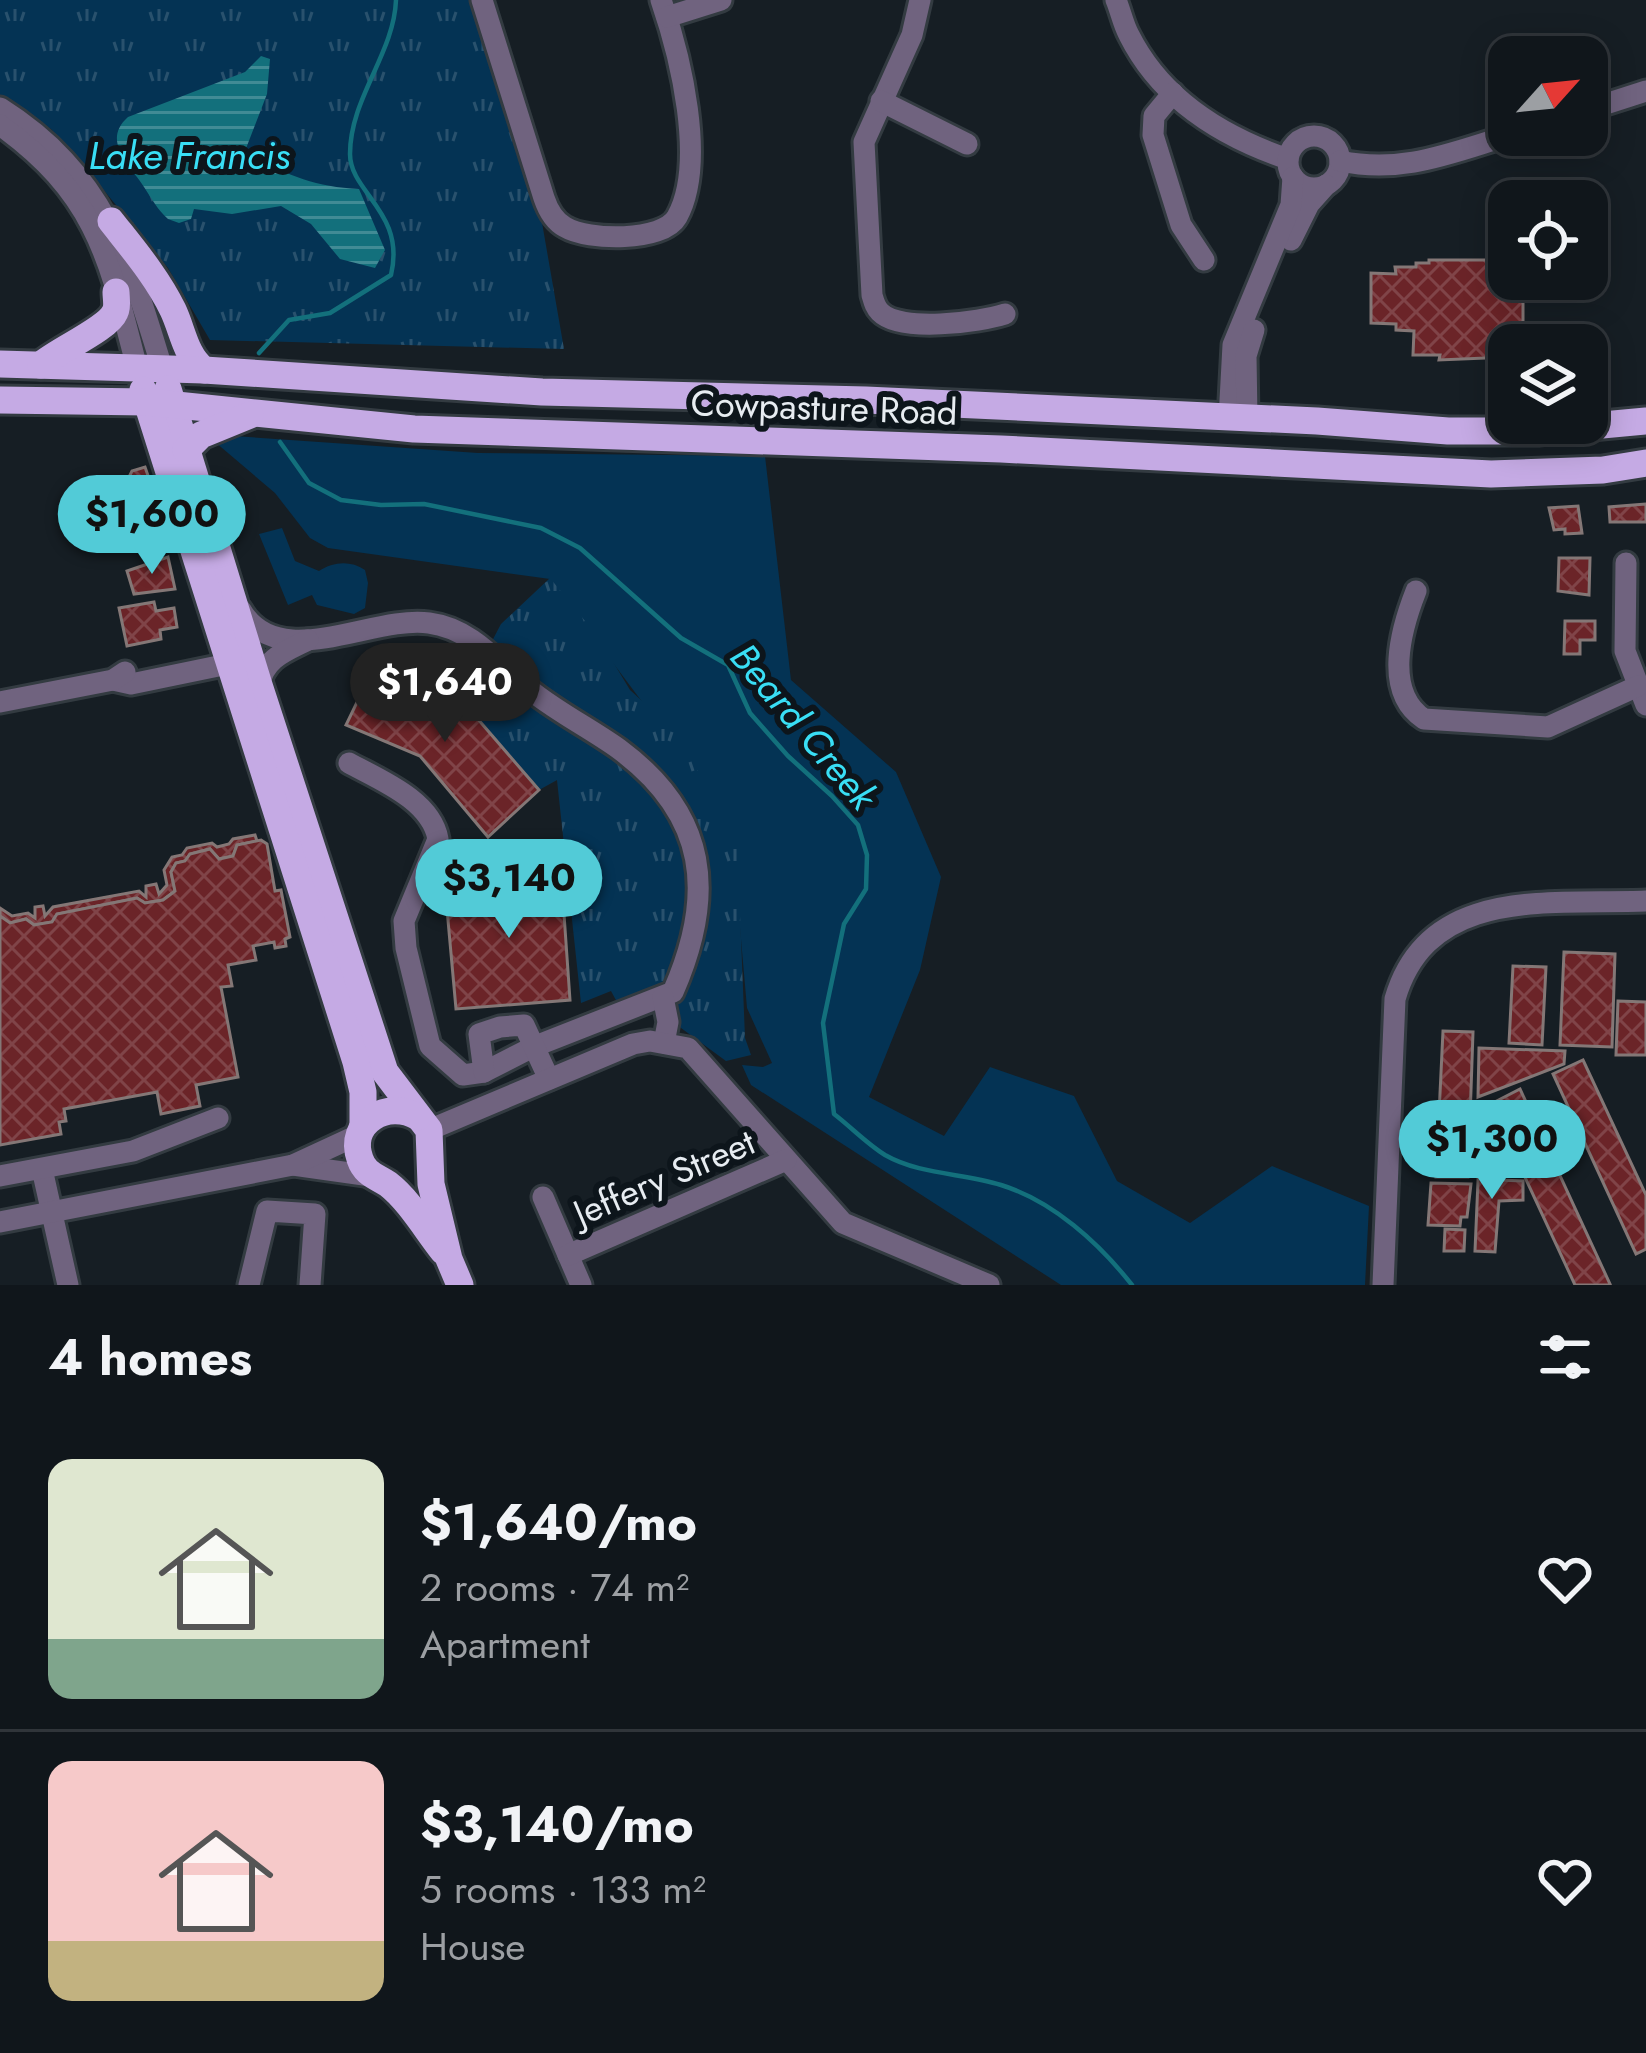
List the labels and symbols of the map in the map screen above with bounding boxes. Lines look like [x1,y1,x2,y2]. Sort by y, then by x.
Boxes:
north arrow [1488,36,1608,156]
water label: Lake Francis [88,127,291,184]
street label: Cowpasture Road [690,376,958,438]
pin: $1,600 [54,475,250,577]
water label: Beard Creek [717,630,892,824]
pin: $1,640 [347,643,543,745]
pin: $3,140 [411,839,607,941]
pin: $1,300 [1394,1100,1590,1202]
street label: Jeffery Street [562,1115,763,1240]

